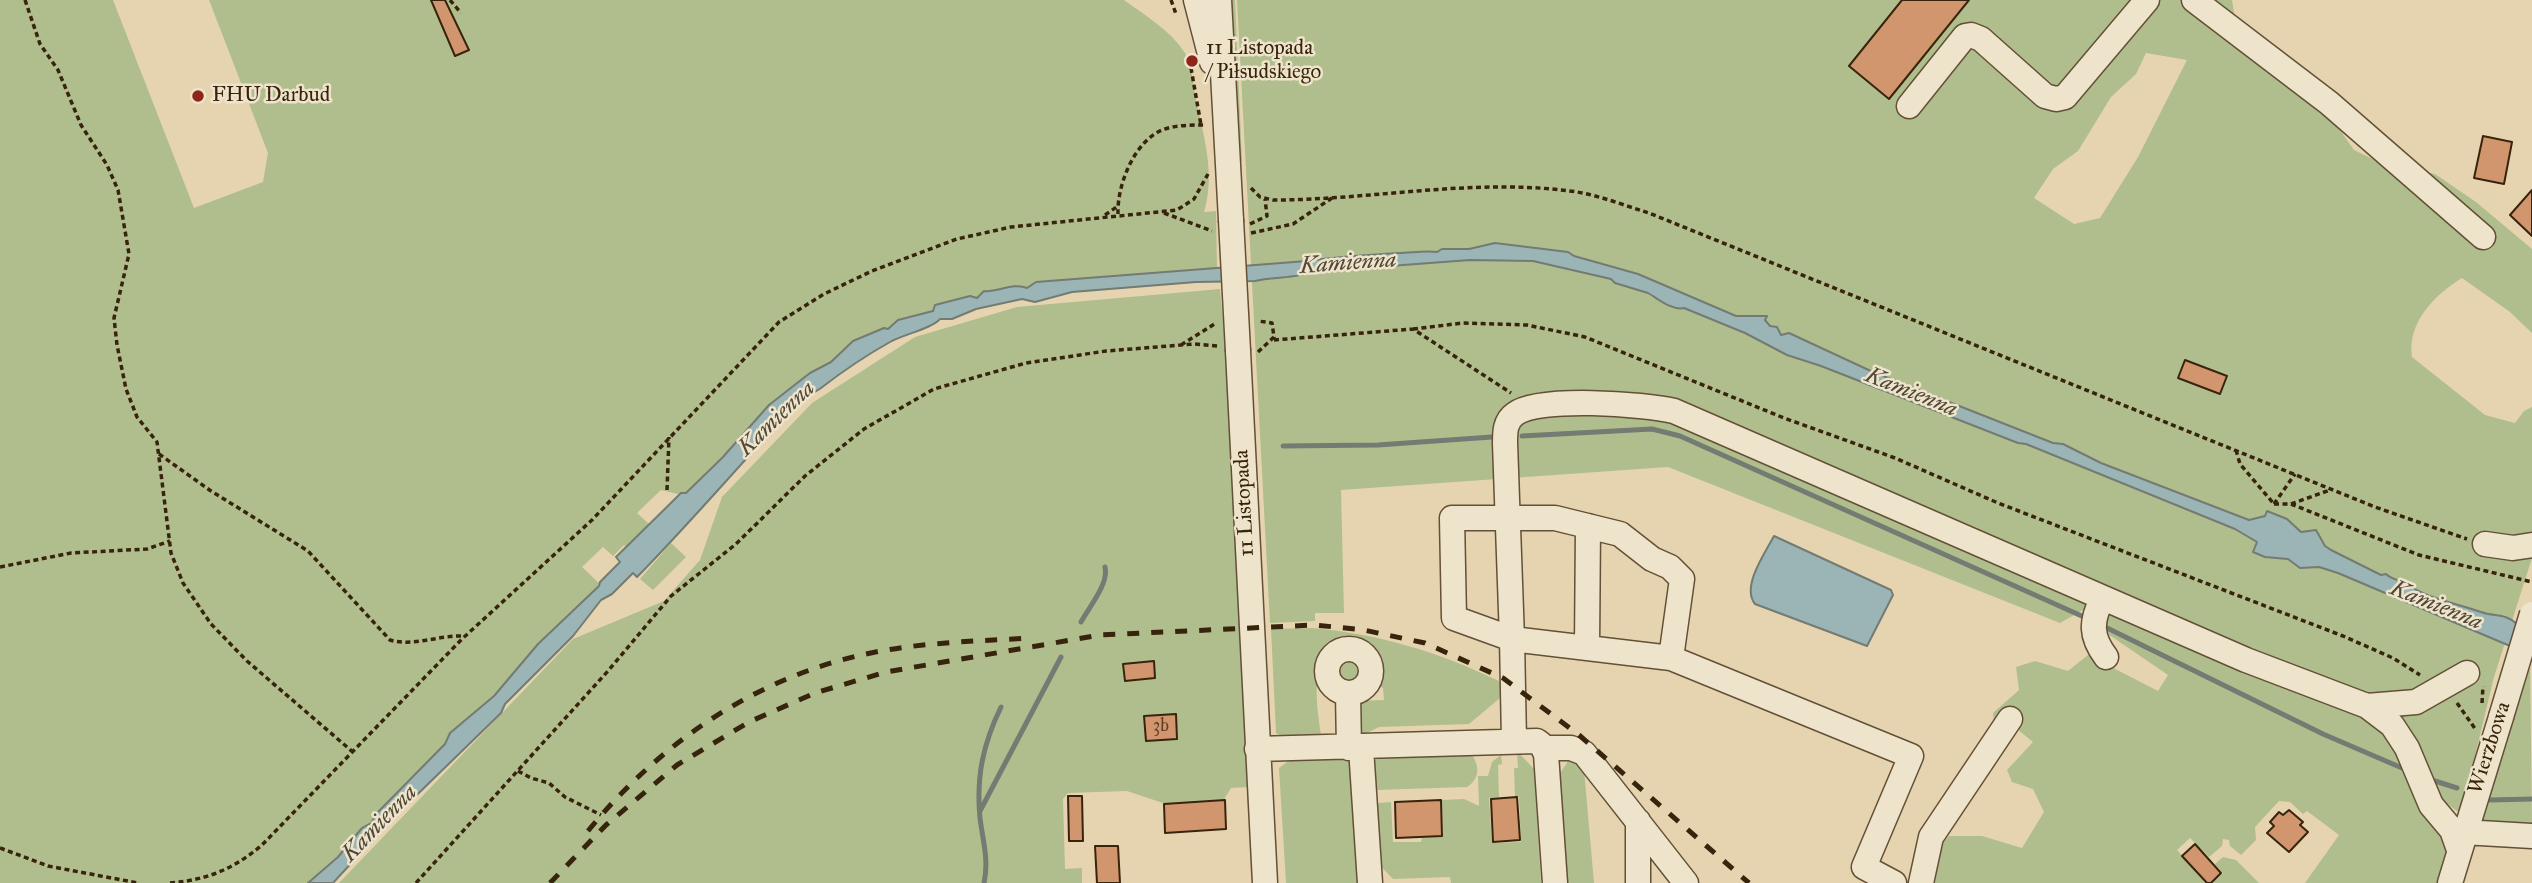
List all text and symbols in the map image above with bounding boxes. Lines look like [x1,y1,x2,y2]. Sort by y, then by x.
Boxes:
place label: 11 Listopada / Piłsudskiego [1206,36,1321,86]
marker: 11 Listopada / Piłsudskiego [1184,53,1200,69]
place label: FHU Darbud [212,83,330,109]
marker: FHU Darbud [190,88,206,104]
water label: Kamienna [1299,247,1397,281]
water label: Kamienna [1861,362,1961,424]
water label: Kamienna [733,375,821,463]
street label: 11 Listopada [1230,449,1260,557]
water label: Kamienna [2386,575,2486,637]
street label: Wierzbowa [2463,699,2517,797]
house number: 3b [1153,716,1169,738]
water label: Kamienna [336,780,424,868]

